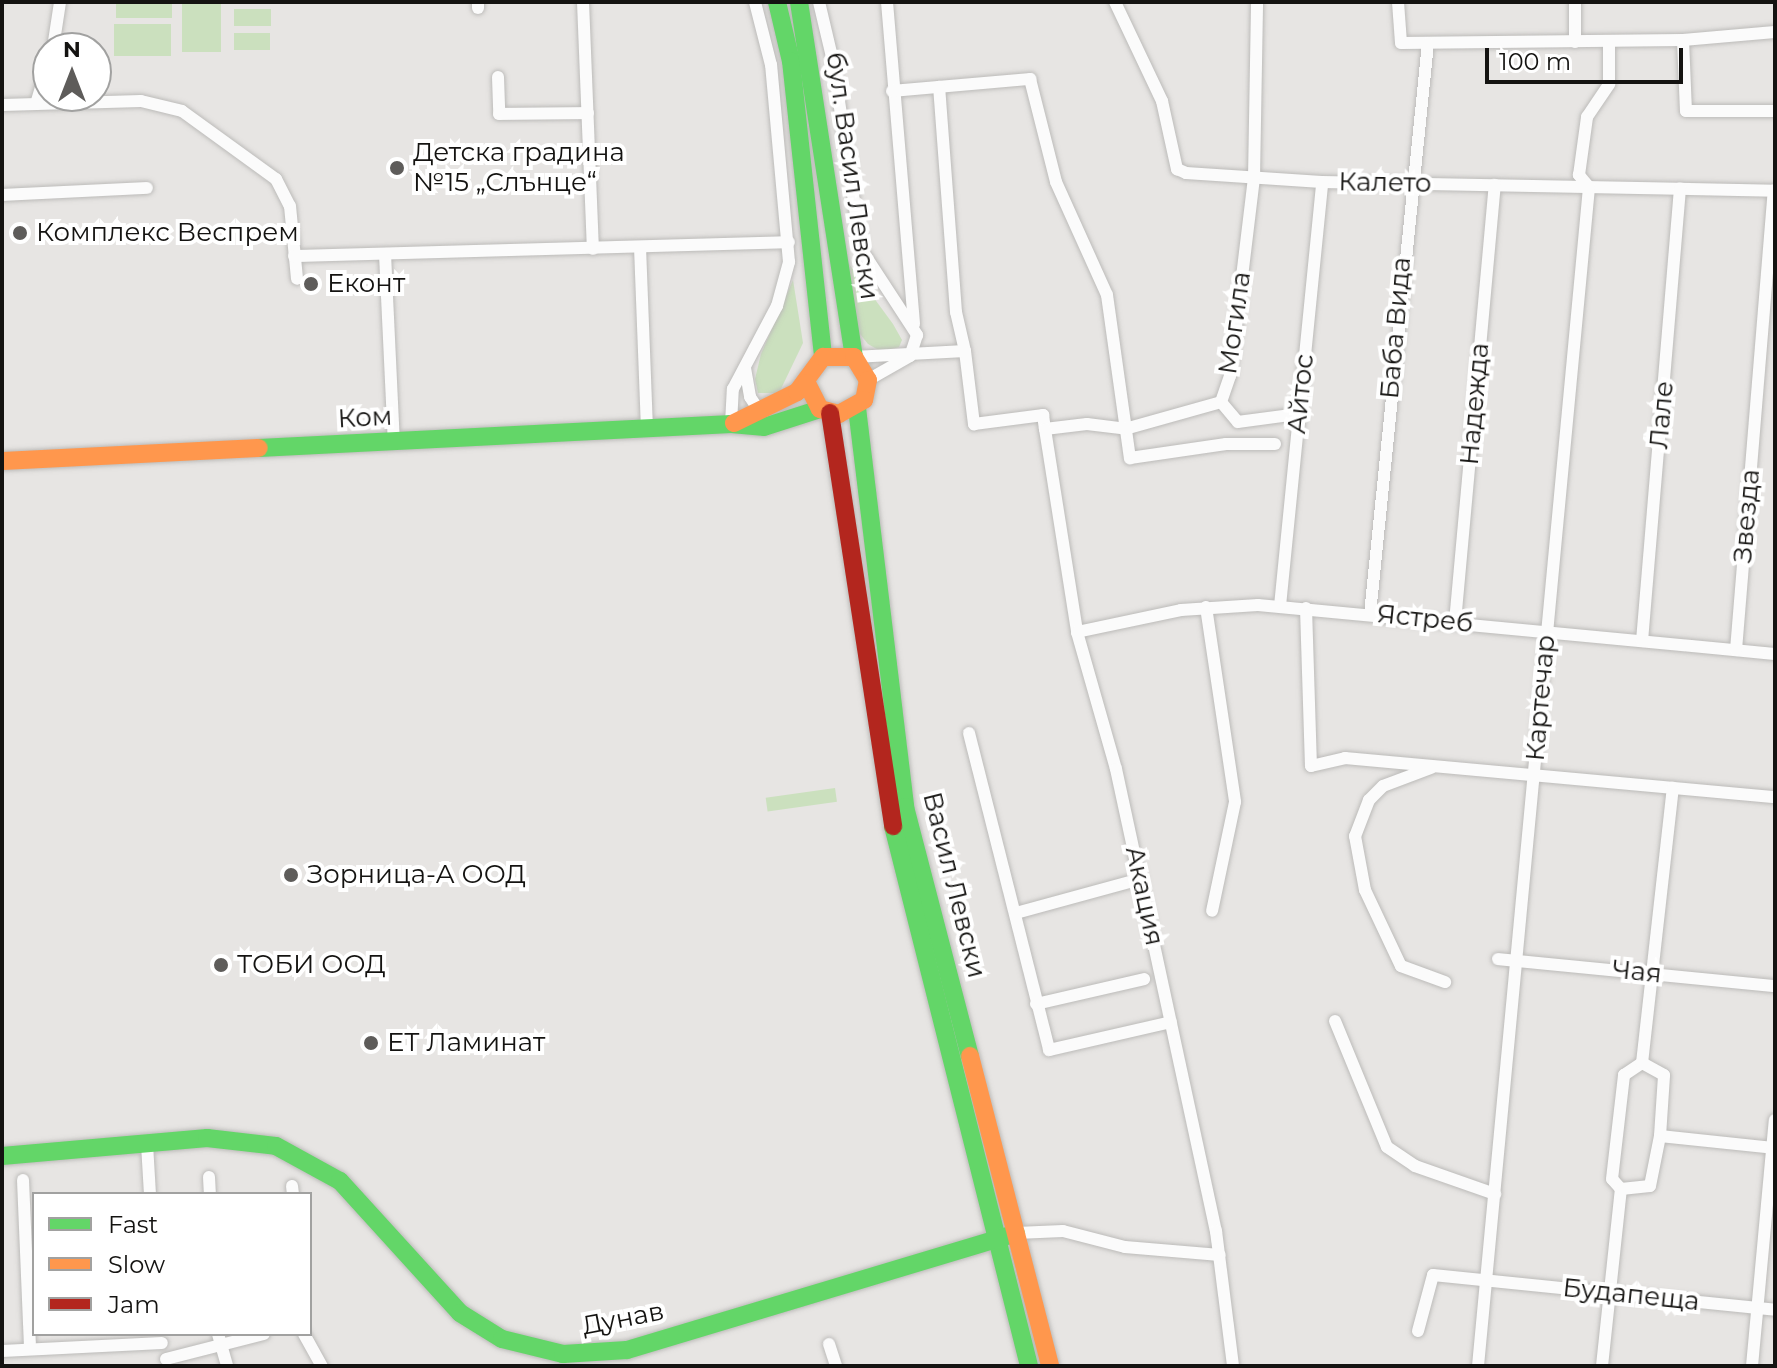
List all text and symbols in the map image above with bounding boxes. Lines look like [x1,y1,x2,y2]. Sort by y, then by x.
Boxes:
north arrow [32,32,112,112]
scale bar [1489,32,1687,82]
text: N [63,36,81,63]
text: 100 m [1499,47,1571,76]
street label: бул. Васил Левски [819,50,885,302]
place label: Детска градина №15 „Слънце“ [413,137,625,198]
marker: Детска градина №15 „Слънце“ [388,159,406,177]
street label: Калето [1338,167,1432,199]
place label: Комплекс Веспрем [36,217,299,249]
marker: Комплекс Веспрем [11,224,29,242]
street label: Баба Вида [1374,256,1418,400]
place label: Еконт [327,268,405,300]
street label: Могила [1212,270,1258,376]
marker: Еконт [302,275,320,293]
street label: Надежда [1454,342,1496,466]
street label: Айтос [1281,353,1321,435]
street label: Лале [1643,380,1681,450]
street label: Ком [337,401,393,435]
street label: Звезда [1727,468,1767,564]
street label: Ястреб [1375,598,1475,640]
street label: Картечар [1520,634,1562,762]
street label: Васил Левски [916,789,992,981]
street label: Акация [1118,843,1170,949]
place label: Зорница-А ООД [307,859,526,891]
marker: Зорница-А ООД [282,866,300,884]
place label: ТОБИ ООД [237,949,386,981]
street label: Чая [1611,954,1663,990]
marker: ТОБИ ООД [212,956,230,974]
place label: ЕТ Ламинат [387,1027,545,1059]
marker: ЕТ Ламинат [362,1034,380,1052]
legend [32,1192,312,1336]
text: Fast [108,1210,158,1239]
text: Slow [108,1250,165,1279]
street label: Будапеща [1561,1272,1701,1318]
text: Jam [108,1290,160,1319]
street label: Дунав [579,1296,667,1342]

